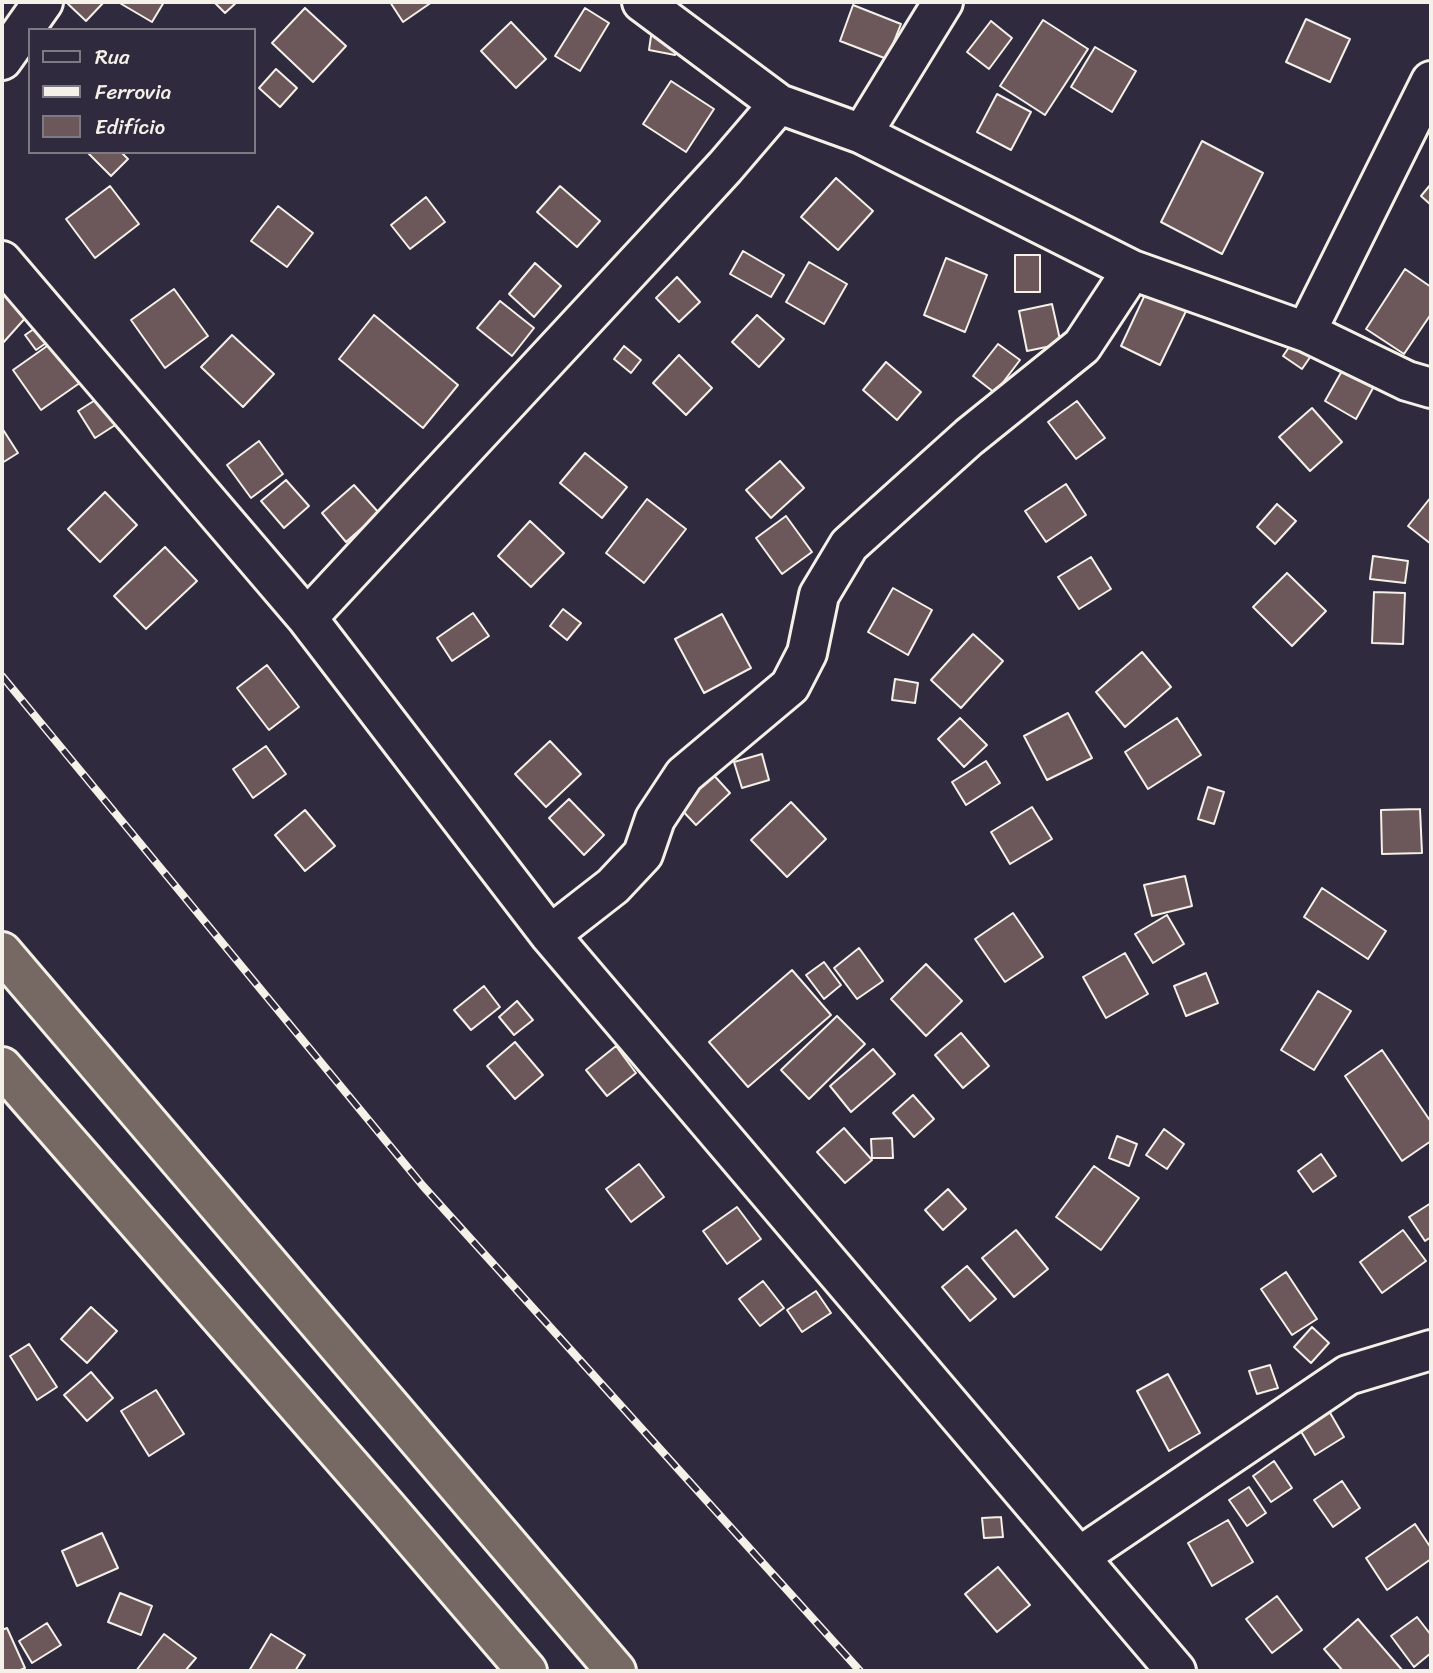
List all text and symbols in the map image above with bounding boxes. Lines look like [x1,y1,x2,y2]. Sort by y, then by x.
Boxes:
legend [28,28,256,154]
text: Rua [95,38,130,76]
text: Ferrovia [95,73,171,111]
text: Edifício [95,108,165,146]

